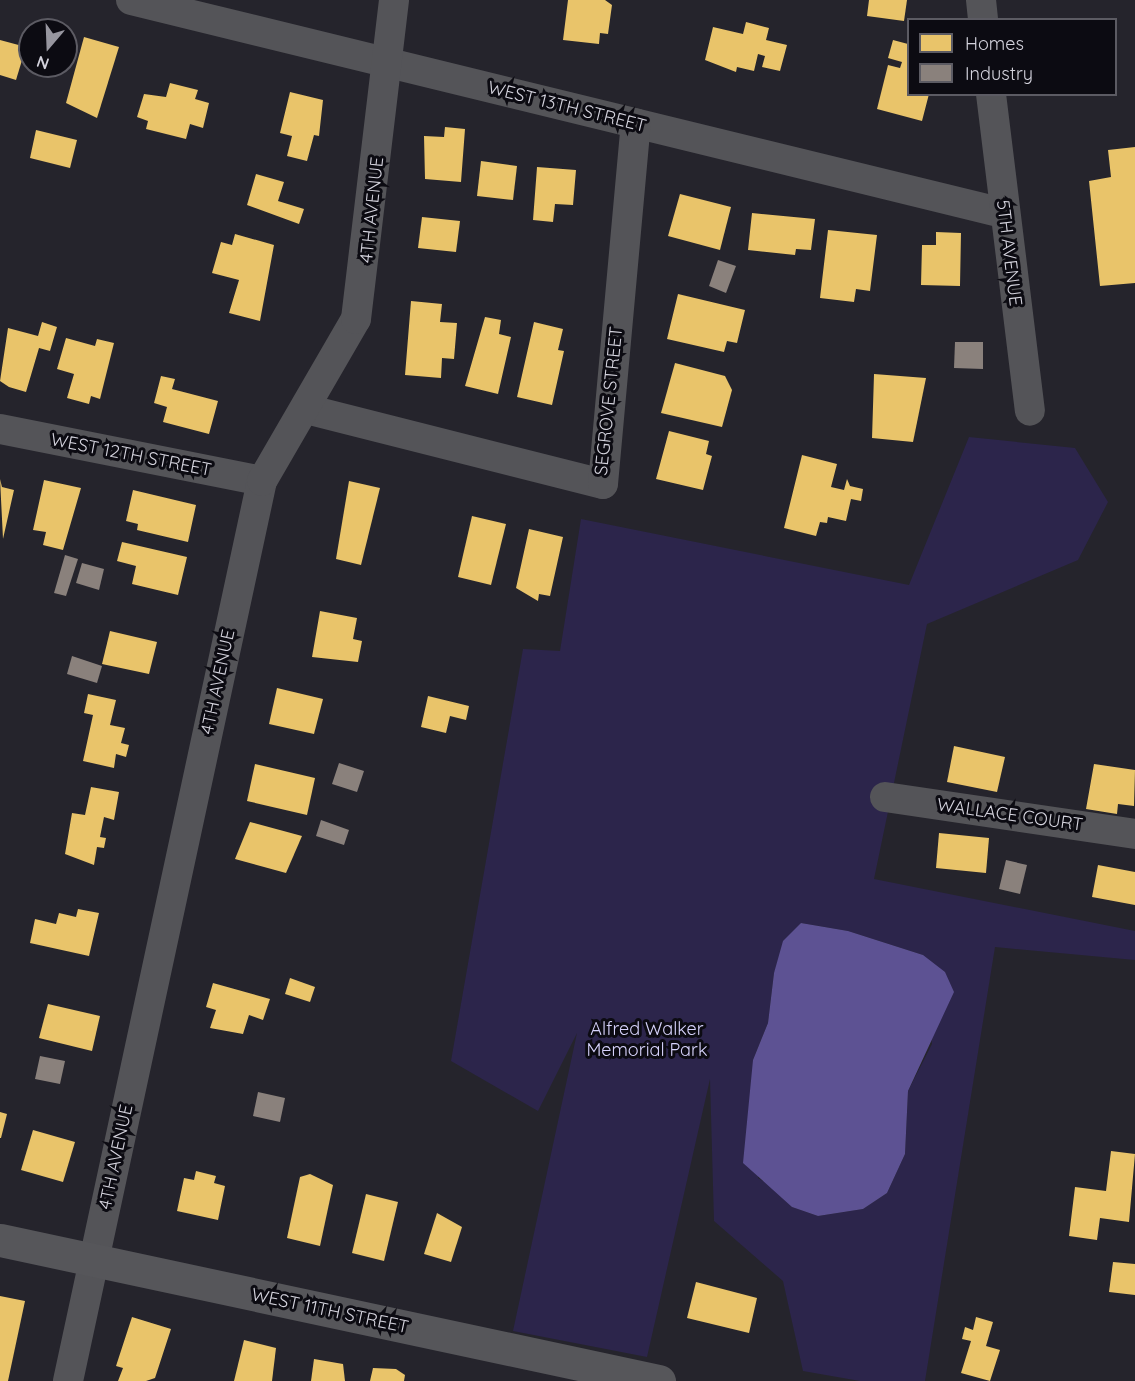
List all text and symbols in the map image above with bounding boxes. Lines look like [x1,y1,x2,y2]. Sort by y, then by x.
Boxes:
north arrow [18,18,78,78]
legend [907,18,1117,96]
text: Homes [965,32,1024,55]
text: N [34,52,52,75]
text: Industry [965,62,1033,85]
street label: WEST 13TH STREET [485,77,649,137]
street label: 4TH AVENUE [356,156,388,264]
street label: 5TH AVENUE [992,199,1026,307]
street label: SEGROVE STREET [590,325,628,477]
street label: WEST 12TH STREET [49,429,213,481]
street label: 4TH AVENUE [196,628,240,736]
street label: WALLACE COURT [936,794,1084,836]
park label: Alfred Walker Memorial Park [586,1019,708,1062]
street label: 4TH AVENUE [94,1103,138,1211]
street label: WEST 11TH STREET [250,1284,410,1338]

